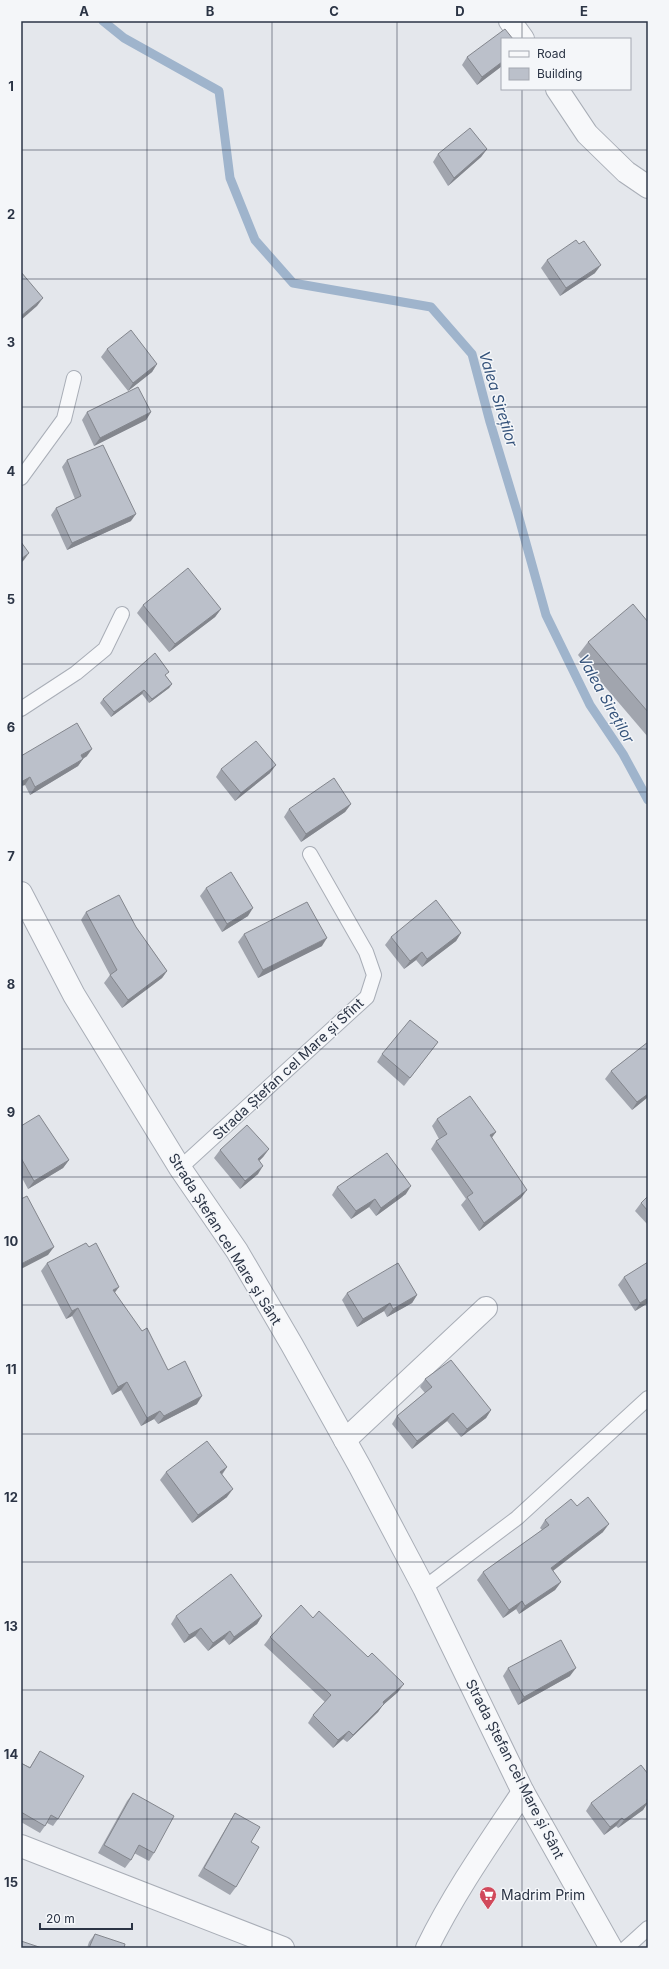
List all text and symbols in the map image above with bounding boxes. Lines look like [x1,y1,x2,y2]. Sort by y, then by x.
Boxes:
text: A [79,3,89,19]
text: B [206,3,215,19]
text: C [329,3,339,19]
text: D [455,3,465,19]
text: E [580,3,588,19]
legend [501,38,631,90]
text: Road [537,46,566,61]
text: Building [537,66,582,81]
text: 1 [8,78,14,94]
text: 2 [7,206,15,222]
text: 3 [7,334,15,350]
water label: Valea Sireților [475,349,522,449]
text: 4 [7,463,16,479]
text: 5 [7,591,15,607]
water label: Valea Sireților [574,651,639,747]
text: 6 [7,719,15,735]
text: 7 [7,848,15,864]
text: 8 [7,976,15,992]
street label: Strada Ștefan cel Mare și Sfînt [209,994,368,1144]
text: 9 [7,1104,15,1120]
street label: Strada Ștefan cel Mare și Sânt [165,1150,286,1329]
text: 10 [4,1233,18,1249]
text: 11 [5,1361,17,1377]
text: 12 [4,1489,18,1505]
text: 13 [4,1618,18,1634]
street label: Strada Ștefan cel Mare și Sânt [462,1676,568,1862]
text: 14 [4,1746,18,1762]
text: 15 [4,1874,18,1890]
supermarket icon: Madrim Prim [478,1885,498,1910]
place label: Madrim Prim [501,1886,585,1903]
scale bar [40,1905,132,1931]
text: 20 m [46,1911,75,1926]

